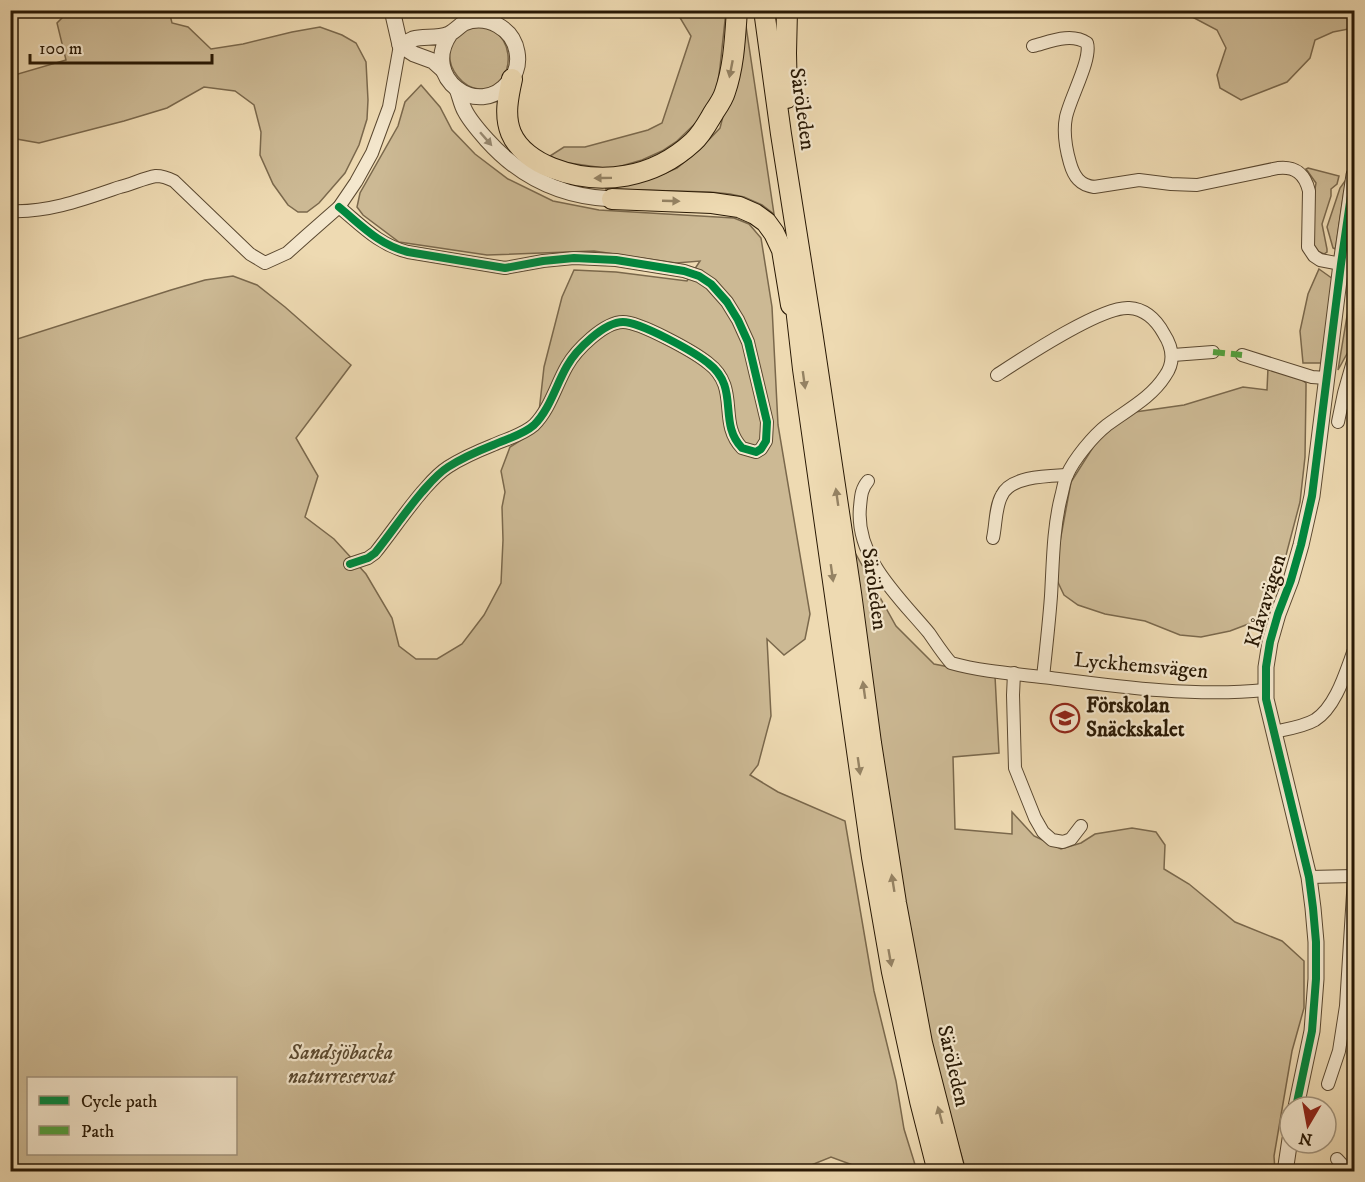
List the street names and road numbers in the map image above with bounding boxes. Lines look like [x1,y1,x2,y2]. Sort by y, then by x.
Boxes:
street label: Säröleden [783,66,821,152]
street label: Säröleden [855,546,893,632]
street label: Klåvavägen [1240,551,1292,651]
street label: Lyckhemsvägen [1073,647,1209,685]
street label: Säröleden [931,1023,975,1109]

